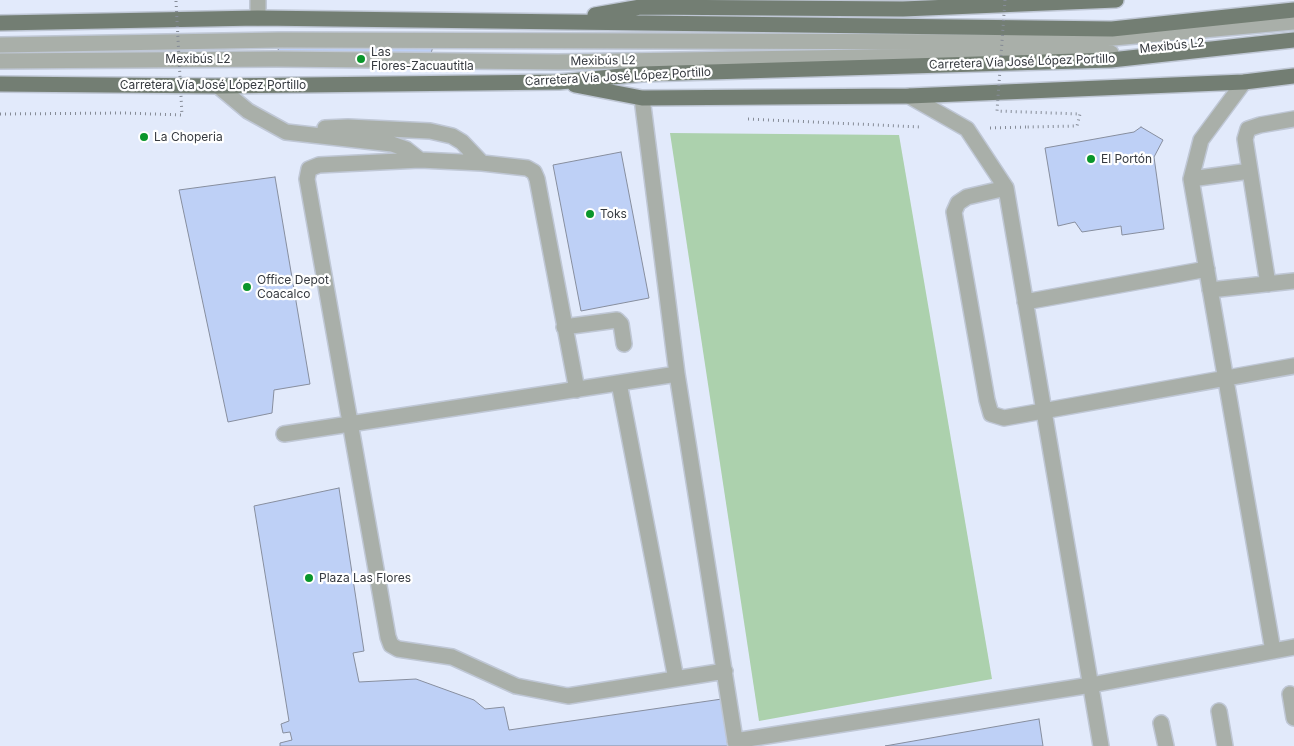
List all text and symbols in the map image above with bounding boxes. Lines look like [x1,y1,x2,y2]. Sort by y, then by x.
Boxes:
street label: Mexibús L2 [1139,35,1205,57]
place label: Las Flores-Zacuautitla [371,45,474,73]
street label: Mexibús L2 [165,52,231,66]
street label: Carretera Vía José López Portillo [929,52,1115,72]
marker: Las Flores-Zacuautitla [355,53,367,65]
street label: Mexibús L2 [570,53,636,69]
street label: Carretera Vía José López Portillo [525,65,711,89]
street label: Carretera Vía José López Portillo [120,78,306,92]
place label: La Choperia [154,130,223,144]
marker: La Choperia [138,131,150,143]
place label: El Portón [1101,152,1152,166]
marker: El Portón [1085,153,1097,165]
place label: Toks [600,207,627,221]
marker: Toks [584,208,596,220]
place label: Office Depot Coacalco [257,273,329,301]
marker: Office Depot Coacalco [241,281,253,293]
place label: Plaza Las Flores [319,571,411,585]
marker: Plaza Las Flores [303,572,315,584]

